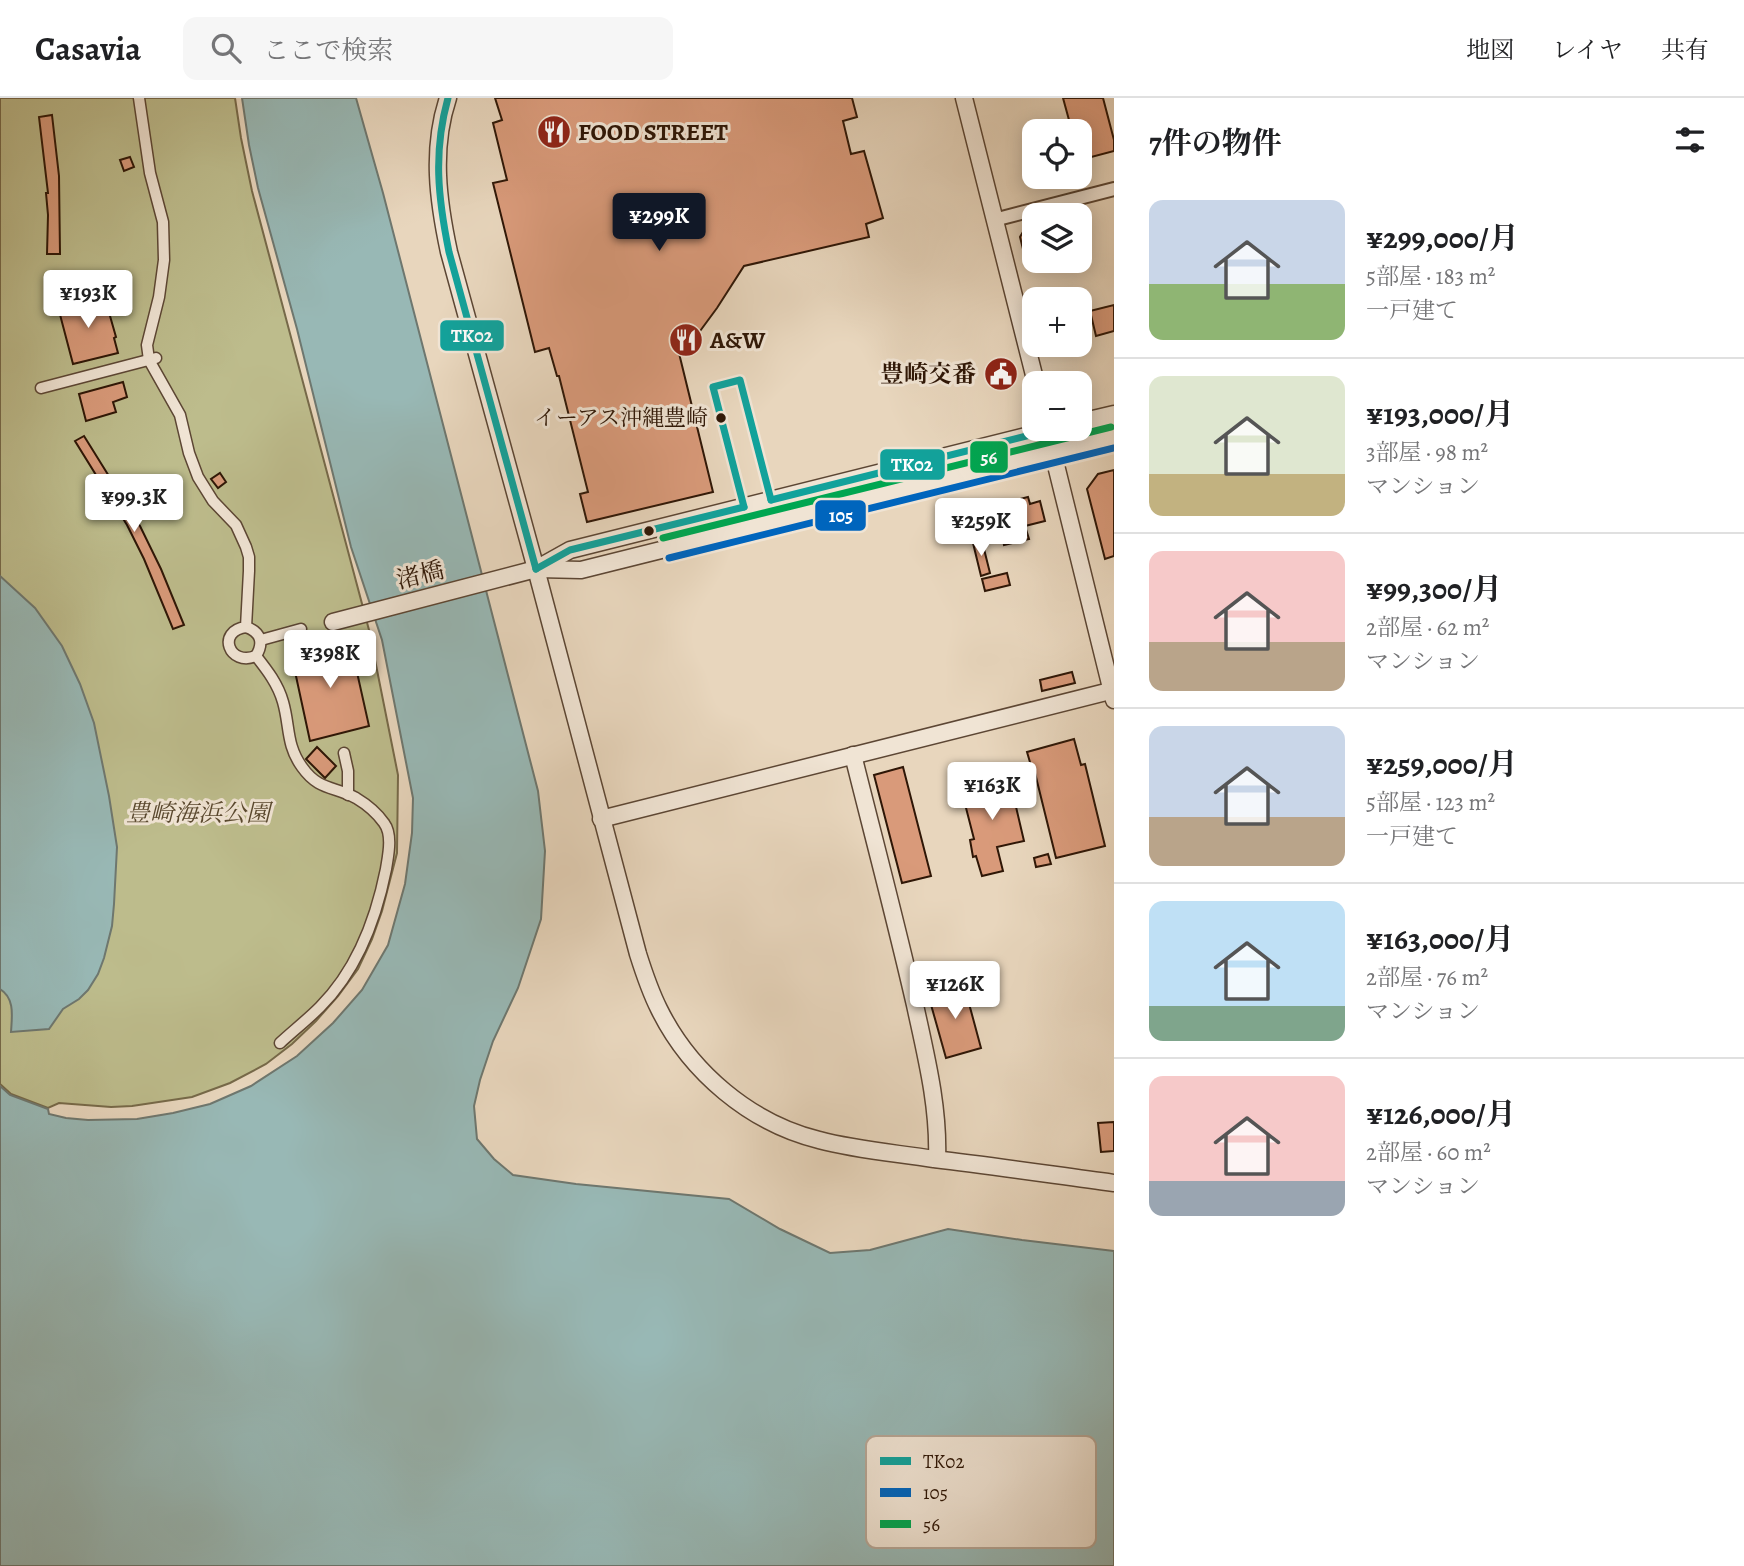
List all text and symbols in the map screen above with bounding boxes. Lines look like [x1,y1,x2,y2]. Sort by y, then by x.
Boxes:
search box [183,17,673,80]
text: Casavia [35,26,141,71]
icon: search [207,29,245,67]
text: ここで検索 [263,33,393,68]
text: 地図 [1466,34,1514,66]
text: レイヤ [1552,34,1623,66]
text: 共有 [1661,34,1709,66]
restaurant icon: FOOD STREET [535,113,573,151]
place label: FOOD STREET [578,116,728,148]
map controls [1022,119,1092,441]
button: locate [1022,119,1092,189]
icon: filters [1671,121,1709,159]
text: 7件の物件 [1149,123,1282,163]
pin: ¥299K [610,194,708,253]
text: ¥299K [629,200,689,231]
button: layers [1022,203,1092,273]
text: ¥299,000/月 [1366,218,1519,258]
icon: home [1205,228,1289,312]
text: 5部屋 · 183 m² [1366,261,1495,292]
pin: ¥193K [39,271,137,330]
text: ¥193K [59,277,117,308]
button: + [1022,287,1092,357]
text: 一戸建て [1366,295,1458,326]
line badge: TK02 [439,319,505,352]
restaurant icon: A&W [667,321,705,359]
text: TK02 [451,323,493,349]
place label: A&W [709,324,766,356]
public building icon: 豊崎交番 [982,355,1020,393]
place label: 豊崎交番 [880,358,976,390]
button: − [1022,371,1092,441]
text: ¥193,000/月 [1366,394,1514,434]
place label: イーアス沖縄豊崎 [534,403,708,433]
icon: home [1205,404,1289,488]
marker: イーアス沖縄豊崎 [714,411,728,425]
text: 3部屋 · 98 m² [1366,437,1488,468]
line badge: 56 [969,440,1009,474]
text: 56 [981,445,998,471]
line badge: TK02 [879,448,946,481]
text: TK02 [891,452,933,478]
text: マンション [1366,471,1480,502]
pin: ¥99.3K [77,474,191,534]
text: ¥99.3K [101,481,167,512]
pin: ¥259K [932,498,1030,558]
line badge: 105 [814,499,867,532]
text: 105 [829,503,853,529]
text: ¥259K [951,505,1011,536]
unlabelled marker [642,524,656,538]
street label: 渚橋 [393,554,447,596]
text: ¥99,300/月 [1366,569,1502,609]
icon: home [1205,579,1289,663]
text: 2部屋 · 62 m² [1366,612,1489,643]
pin: ¥398K [281,630,379,690]
text: ¥398K [300,637,360,668]
text: マンション [1366,646,1480,677]
text: ¥259,000/月 [1366,744,1518,784]
icon: home [1205,754,1289,838]
pin: ¥163K [943,762,1041,822]
text: ¥163K [963,769,1021,800]
text: 5部屋 · 123 m² [1366,787,1495,818]
park label: 豊崎海浜公園 [126,797,274,829]
text: 一戸建て [1366,821,1458,852]
text: ¥163,000/月 [1366,919,1514,959]
icon: home [1205,929,1289,1013]
pin: ¥126K [906,962,1004,1021]
text: 2部屋 · 76 m² [1366,962,1488,993]
text: ¥126K [926,968,984,999]
text: マンション [1366,996,1480,1027]
text: ¥126,000/月 [1366,1094,1516,1134]
icon: home [1205,1104,1289,1188]
text: 2部屋 · 60 m² [1366,1137,1491,1168]
text: マンション [1366,1171,1480,1202]
legend [866,1436,1096,1548]
text: TK02 [923,1449,964,1475]
text: 105 [923,1480,948,1506]
text: 56 [923,1512,940,1538]

